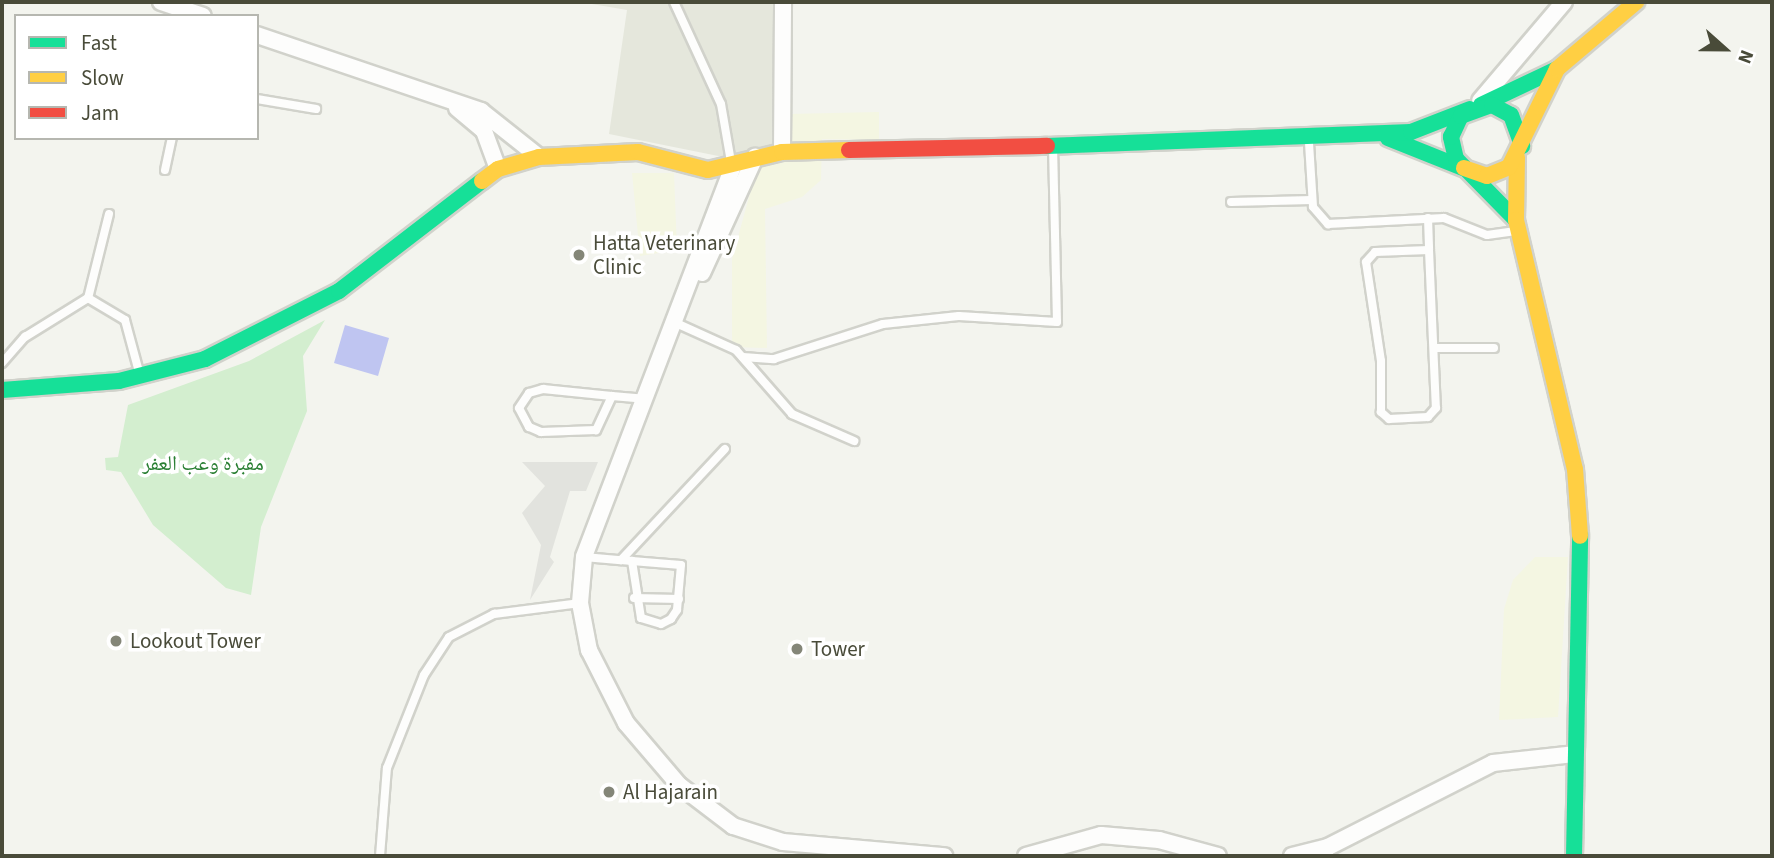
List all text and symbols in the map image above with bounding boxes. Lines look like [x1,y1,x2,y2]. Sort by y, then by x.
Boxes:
legend [14,14,259,140]
north arrow [1690,14,1760,84]
text: Fast [81,28,117,58]
text: N [1730,46,1760,67]
text: Slow [81,63,124,93]
text: Jam [81,98,119,128]
place label: Hatta Veterinary Clinic [593,230,735,280]
marker: Hatta Veterinary Clinic [571,247,587,263]
park label: مفبرة وعب العفر [142,450,264,476]
place label: Lookout Tower [130,628,261,654]
marker: Lookout Tower [108,633,124,649]
place label: Tower [811,636,865,662]
marker: Tower [789,641,805,657]
place label: Al Hajarain [623,779,718,805]
marker: Al Hajarain [601,784,617,800]

